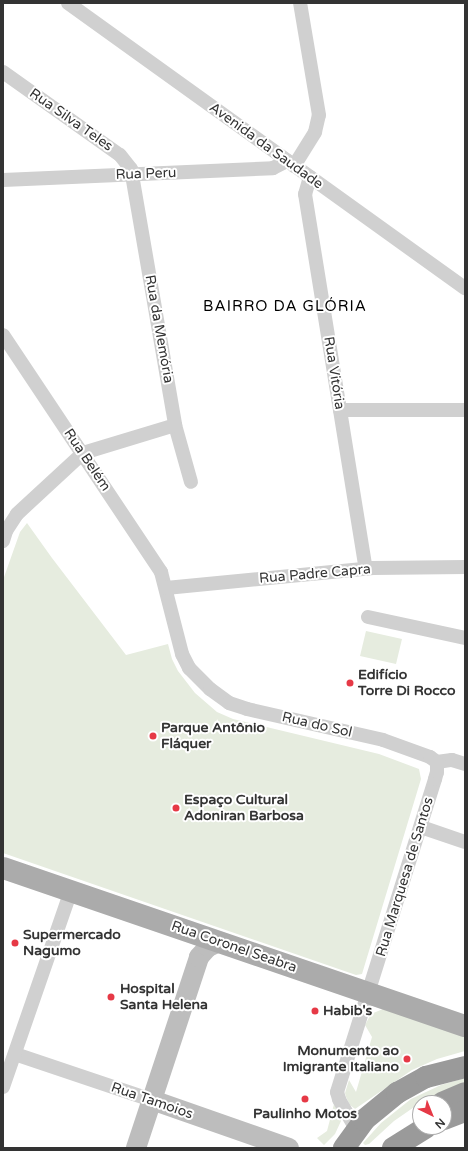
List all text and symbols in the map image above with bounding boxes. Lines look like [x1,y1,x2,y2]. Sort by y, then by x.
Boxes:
street label: Rua Silva Teles [26,85,116,155]
street label: Avenida da Saudade [206,99,326,193]
street label: Rua Peru [115,165,177,183]
street label: Rua da Memória [141,274,177,384]
district label: BAIRRO DA GLÓRIA [203,298,367,316]
street label: Rua Vitória [320,335,348,411]
street label: Rua Belém [60,426,114,494]
street label: Rua Padre Capra [258,561,372,587]
place label: Edifício Torre Di Rocco [358,667,456,700]
marker: Edifício Torre Di Rocco [345,678,355,688]
street label: Rua do Sol [280,709,354,741]
place label: Parque Antônio Fláquer [161,720,265,752]
marker: Parque Antônio Fláquer [148,731,158,741]
place label: Espaço Cultural Adoniran Barbosa [184,792,304,824]
street label: Rua Marquesa de Santos [373,795,437,959]
marker: Espaço Cultural Adoniran Barbosa [171,803,181,813]
street label: Rua Coronel Seabra [169,918,299,976]
place label: Supermercado Nagumo [23,927,121,960]
marker: Supermercado Nagumo [10,938,20,948]
place label: Hospital Santa Helena [120,981,208,1014]
marker: Hospital Santa Helena [105,991,117,1003]
place label: Habib's [323,1003,372,1019]
marker: Habib's [310,1006,320,1016]
place label: Monumento ao Imigrante Italiano [283,1043,399,1076]
marker: Monumento ao Imigrante Italiano [402,1054,412,1064]
street label: Rua Tamoios [109,1079,195,1123]
marker: Paulinho Motos [300,1094,310,1104]
north arrow [412,1095,452,1135]
place label: Paulinho Motos [253,1106,357,1122]
text: N [432,1116,448,1131]

